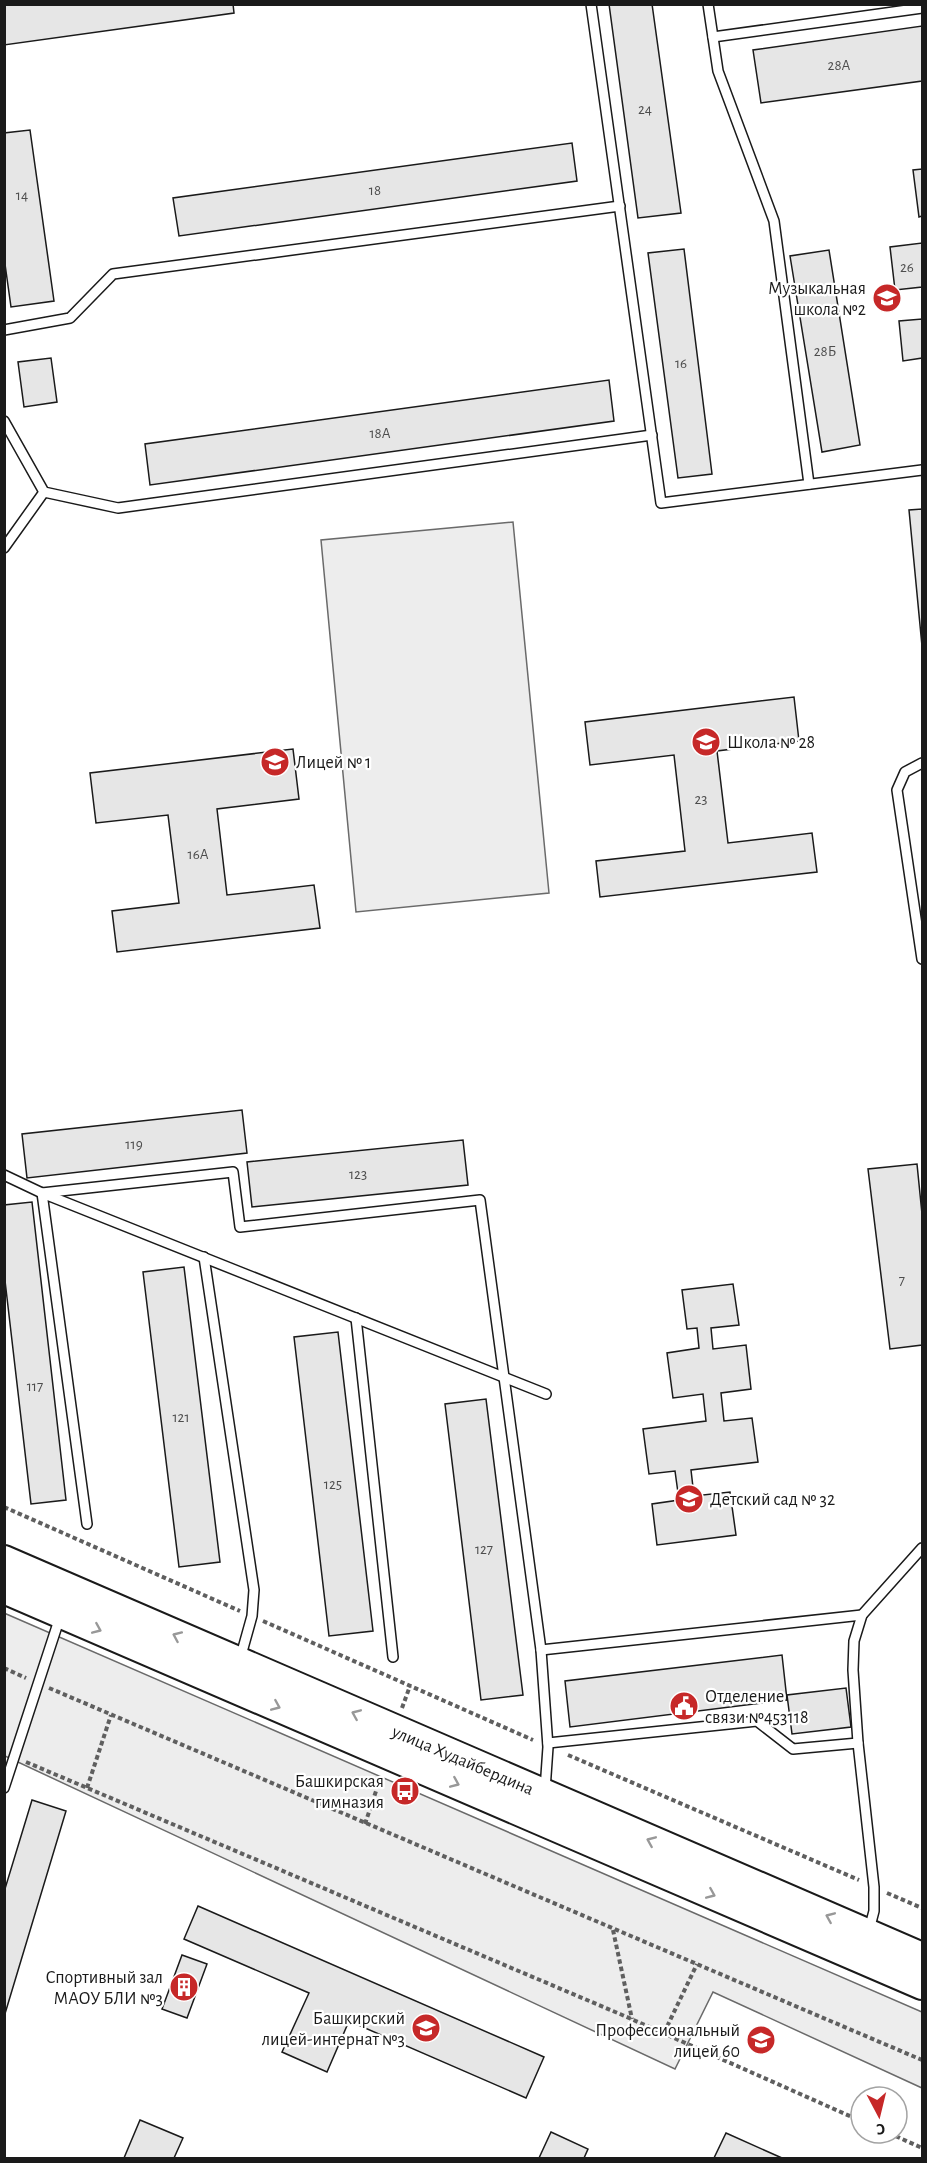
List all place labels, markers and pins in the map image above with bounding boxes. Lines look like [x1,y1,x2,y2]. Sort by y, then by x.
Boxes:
place label: Музыкальная школа №2 [768,280,866,319]
school or university icon: Музыкальная школа №2 [871,282,903,314]
school or university icon: Школа № 28 [690,726,722,758]
place label: Школа № 28 [727,734,815,752]
school or university icon: Лицей № 1 [259,746,291,778]
place label: Лицей № 1 [296,754,371,772]
school or university icon: Детский сад № 32 [673,1483,705,1515]
place label: Детский сад № 32 [710,1491,835,1509]
place label: Отделение связи №453118 [705,1688,808,1727]
public building icon: Отделение связи №453118 [668,1690,700,1722]
place label: Башкирская гимназия [295,1773,384,1812]
bus stop icon: Башкирская гимназия [389,1775,421,1807]
place label: Спортивный зал МАОУ БЛИ №3 [45,1969,163,2008]
building icon: Спортивный зал МАОУ БЛИ №3 [168,1971,200,2003]
place label: Башкирский лицей-интернат №3 [262,2010,405,2049]
school or university icon: Башкирский лицей-интернат №3 [410,2012,442,2044]
place label: Профессиональный лицей 60 [595,2022,740,2061]
school or university icon: Профессиональный лицей 60 [745,2024,777,2056]

